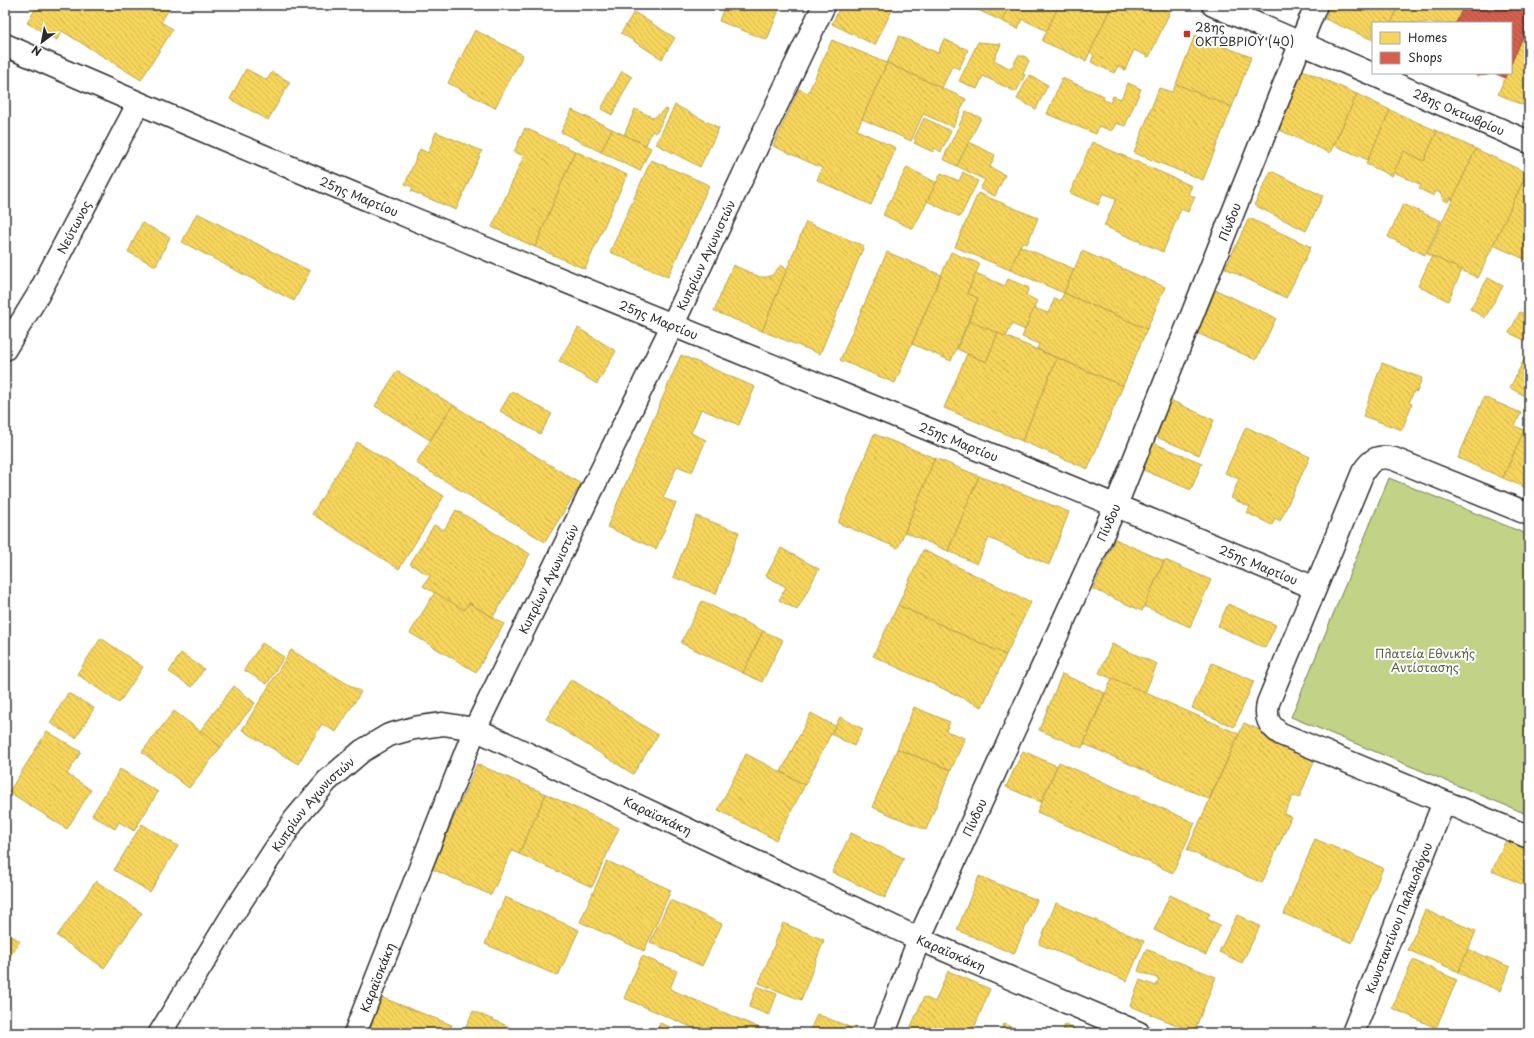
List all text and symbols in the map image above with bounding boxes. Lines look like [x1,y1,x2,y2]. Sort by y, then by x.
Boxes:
place label: 28ης ΟΚΤΩΒΡΙΟΥ (40) [1195,18,1294,50]
north arrow [22,22,62,62]
legend [1372,22,1512,74]
text: Homes [1408,28,1447,46]
marker: 28ης ΟΚΤΩΒΡΙΟΥ (40) [1182,29,1192,39]
text: N [28,41,45,60]
text: Shops [1408,48,1443,66]
street label: 28ης Οκτωβρίου [1410,84,1508,140]
street label: 25ης Μαρτίου [317,172,401,221]
street label: Νεύτωνος [52,197,95,257]
street label: Κυπρίων Αγωνιστών [672,197,739,313]
street label: Πίνδου [1214,200,1245,244]
street label: 25ης Μαρτίου [616,295,701,344]
street label: 25ης Μαρτίου [917,417,1001,466]
street label: Πίνδου [1092,500,1125,544]
street label: Κυπρίων Αγωνιστών [514,521,583,637]
street label: 25ης Μαρτίου [1216,540,1301,589]
park label: Πλατεία Εθνικής Αντίστασης [1375,644,1475,676]
street label: Κυπρίων Αγωνιστών [267,752,358,855]
street label: Καραϊσκάκη [621,792,695,839]
street label: Πίνδου [958,795,991,839]
street label: Κωνσταντίνου Παλαιολόγου [1361,839,1436,996]
street label: Καραϊσκάκη [914,930,989,975]
street label: Καραϊσκάκη [355,940,399,1015]

